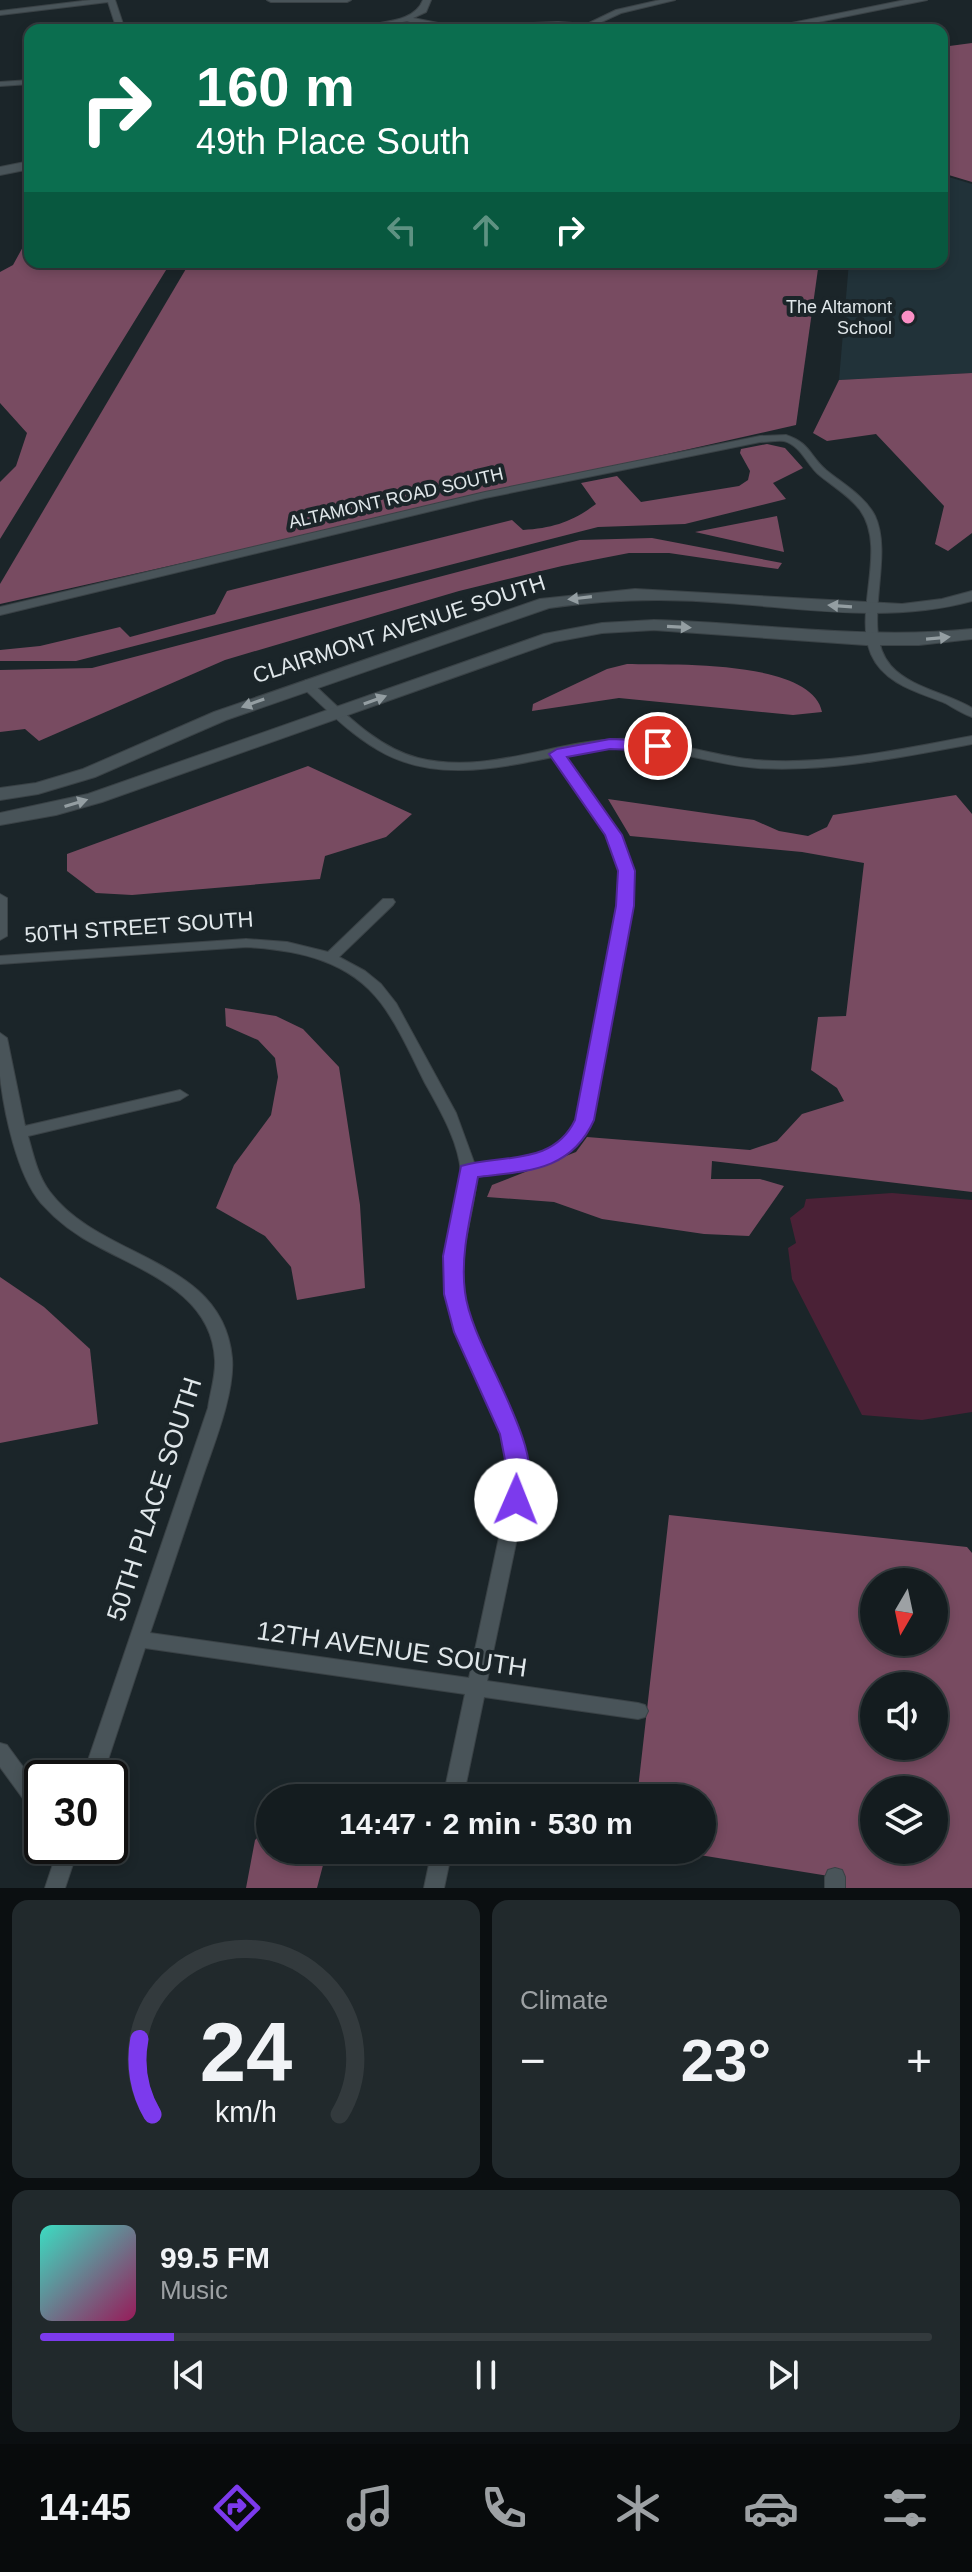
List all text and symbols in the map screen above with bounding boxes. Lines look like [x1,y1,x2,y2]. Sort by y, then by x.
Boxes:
text: 160 m [196,55,355,118]
icon: right [64,56,168,160]
text: 49th Place South [196,121,470,162]
icon: left [380,208,424,252]
icon: ahead [464,208,508,252]
icon: right [548,208,592,252]
place label: The Altamont School [786,297,892,338]
marker: The Altamont School [899,308,917,326]
street label: ALTAMONT ROAD SOUTH [287,464,505,532]
street label: CLAIRMONT AVENUE SOUTH [250,570,548,688]
one-way arrow [567,591,592,604]
one-way arrow [827,599,852,612]
one-way arrow [667,621,692,634]
one-way arrow [926,631,951,644]
one-way arrow [363,693,387,706]
one-way arrow [241,698,265,710]
pin [624,712,692,780]
icon: arrive [636,724,680,768]
one-way arrow [65,796,89,809]
street label: 50TH STREET SOUTH [24,907,254,947]
street label: 50TH PLACE SOUTH [100,1373,208,1625]
position arrow [474,1458,558,1542]
north arrow [860,1568,948,1656]
map controls [860,1568,948,1864]
street label: 12TH AVENUE SOUTH [255,1615,529,1683]
button: sound [860,1672,948,1760]
speed limit sign: 30 [24,1760,128,1864]
button: layers [860,1776,948,1864]
text: 14:47 · 2 min · 530 m [339,1807,633,1840]
text: Climate [520,1985,608,2015]
text: 24 [200,2006,292,2099]
text: 23° [681,2027,771,2094]
text: − [520,2036,546,2085]
text: + [906,2036,932,2085]
text: km/h [215,2096,277,2128]
text: 99.5 FM [160,2241,270,2274]
text: Music [160,2275,228,2305]
icon: previous [167,2353,211,2397]
icon: pause [464,2353,508,2397]
icon: next [761,2353,805,2397]
icon: directions [209,2480,265,2536]
icon: music [342,2480,398,2536]
icon: phone [476,2480,532,2536]
icon: climate [610,2480,666,2536]
icon: car [743,2480,799,2536]
icon: filters [877,2480,933,2536]
text: 14:45 [39,2487,131,2528]

